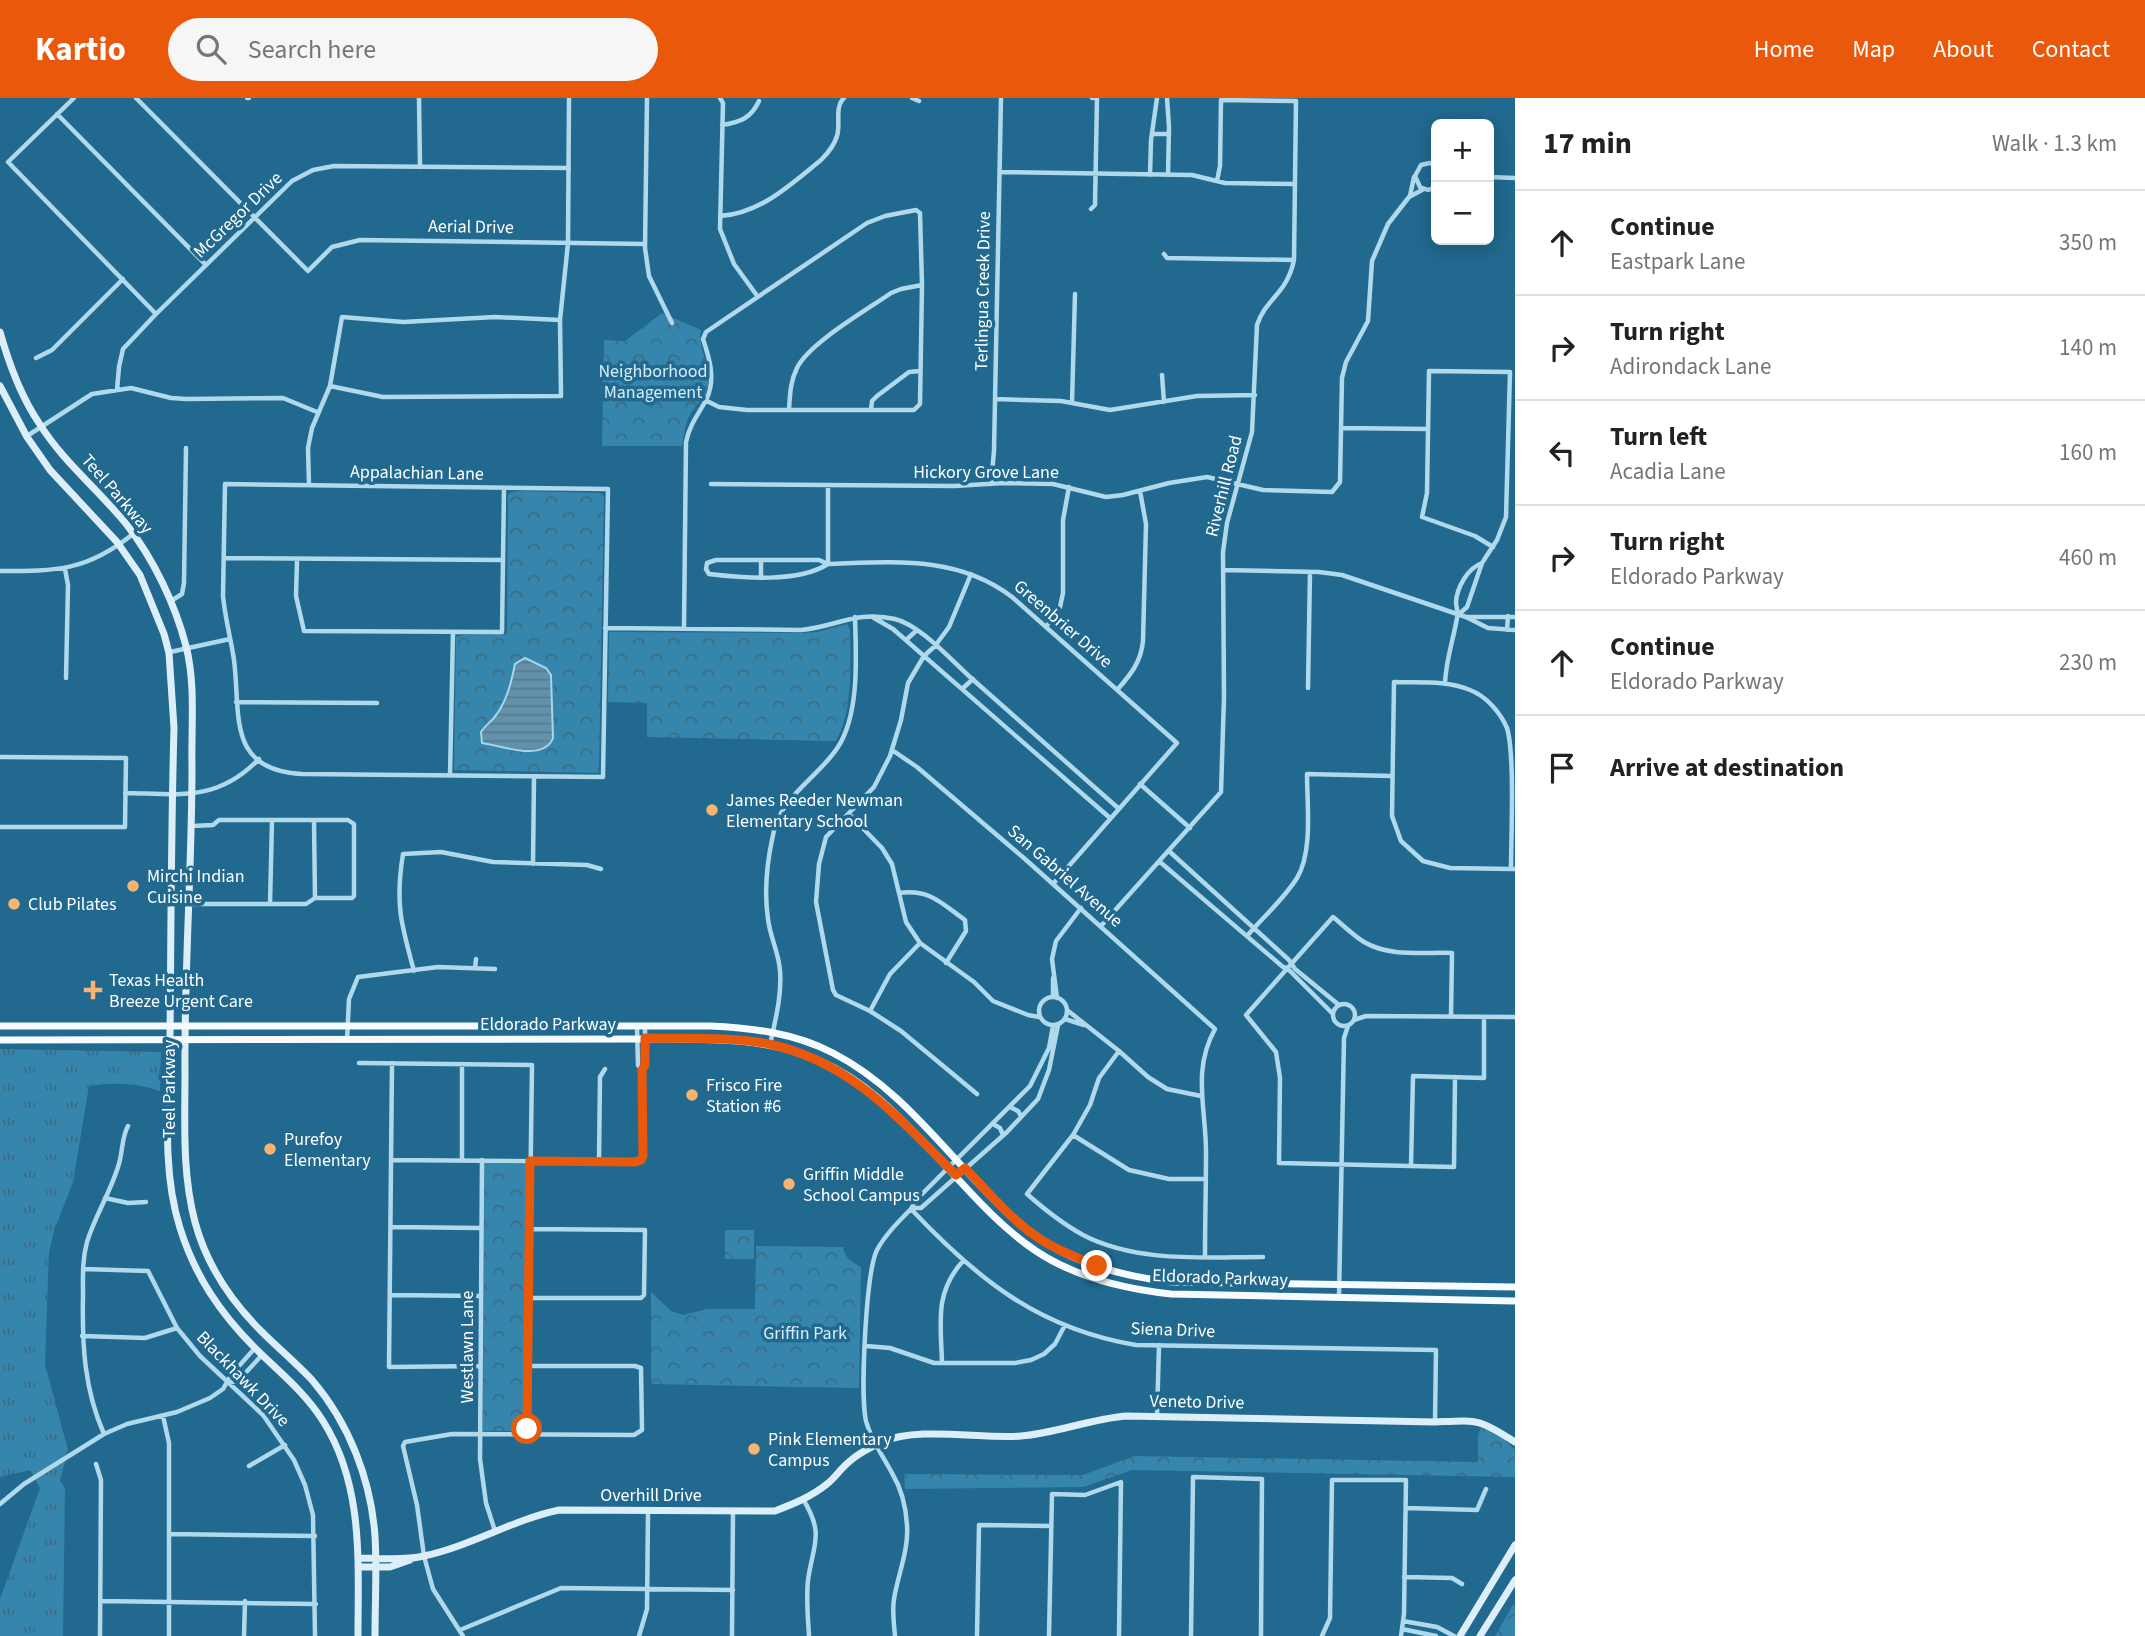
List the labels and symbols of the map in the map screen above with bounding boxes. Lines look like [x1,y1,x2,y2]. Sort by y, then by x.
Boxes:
street label: McGregor Drive [188,166,288,264]
street label: Terlingua Creek Drive [969,211,997,371]
street label: Aerial Drive [428,214,514,240]
park label: Neighborhood Management [598,359,708,405]
street label: Riverhill Road [1199,433,1249,539]
street label: Teel Parkway [75,449,159,540]
street label: Appalachian Lane [350,459,484,487]
street label: Hickory Grove Lane [913,460,1059,485]
street label: Greenbrier Drive [1008,574,1118,674]
place label: James Reeder Newman Elementary School [726,788,903,834]
marker: James Reeder Newman Elementary School [704,802,720,818]
street label: San Gabriel Avenue [1002,819,1128,933]
place label: Mirchi Indian Cuisine [147,864,245,910]
marker: Mirchi Indian Cuisine [125,878,141,894]
place label: Club Pilates [28,892,117,917]
marker: Club Pilates [6,896,22,912]
place label: Texas Health Breeze Urgent Care [109,968,253,1014]
marker: Texas Health Breeze Urgent Care [83,980,103,1000]
street label: Eldorado Parkway [480,1012,617,1037]
street label: Teel Parkway [157,1039,182,1138]
place label: Frisco Fire Station #6 [706,1073,782,1119]
marker: Frisco Fire Station #6 [684,1087,700,1103]
place label: Purefoy Elementary [284,1127,371,1173]
marker: Purefoy Elementary [262,1141,278,1157]
place label: Griffin Middle School Campus [803,1162,920,1208]
marker: Griffin Middle School Campus [781,1176,797,1192]
route end [1081,1250,1112,1281]
street label: Eldorado Parkway [1152,1263,1289,1293]
street label: Westlawn Lane [455,1290,480,1404]
street label: Siena Drive [1130,1316,1216,1344]
park label: Griffin Park [763,1321,847,1346]
street label: Blackhawk Drive [191,1325,295,1433]
street label: Veneto Drive [1149,1389,1245,1415]
route start [511,1413,542,1444]
place label: Pink Elementary Campus [768,1427,892,1473]
marker: Pink Elementary Campus [746,1441,762,1457]
street label: Overhill Drive [600,1483,702,1508]

